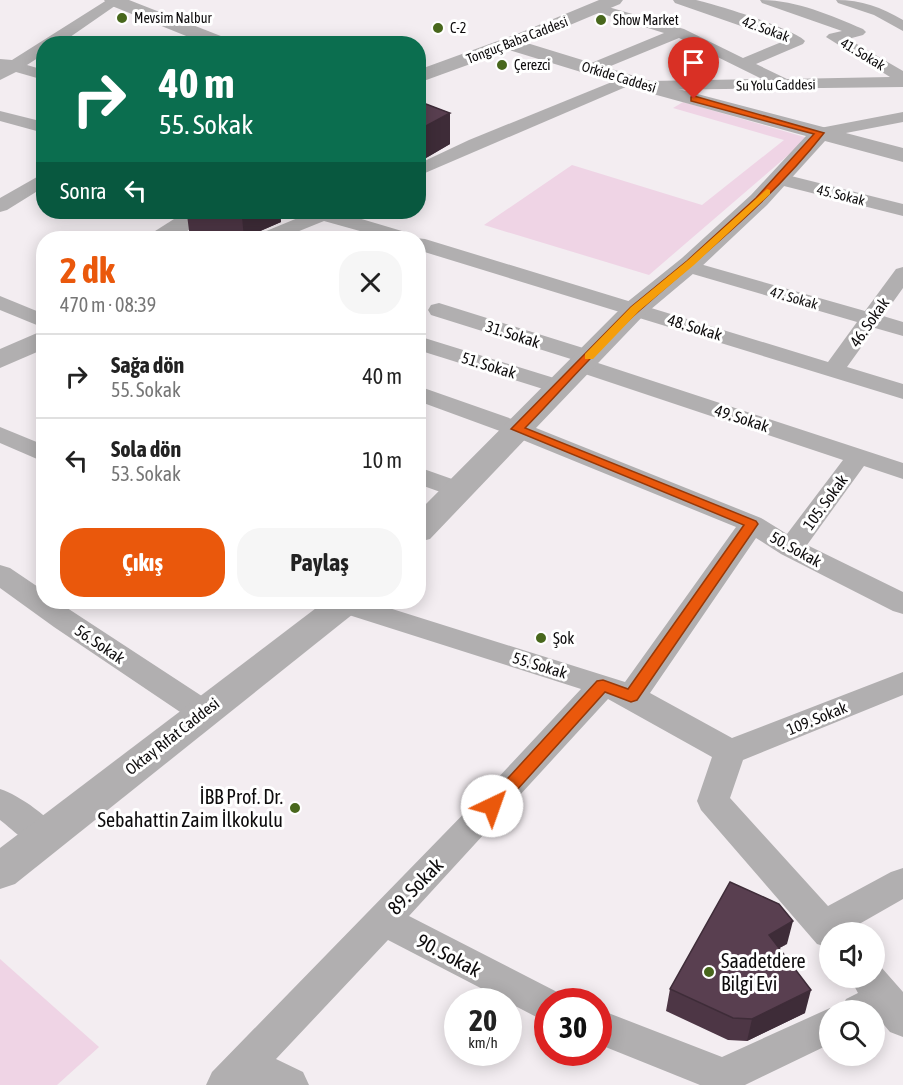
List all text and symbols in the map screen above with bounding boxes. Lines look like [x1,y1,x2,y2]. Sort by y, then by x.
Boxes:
place label: Mevsim Nalbur [134,10,212,26]
marker: Mevsim Nalbur [115,11,129,25]
place label: Show Market [613,12,679,28]
street label: Tonguç Baba Caddesi [464,13,570,67]
marker: Show Market [594,13,608,27]
street label: 42. Sokak [740,13,792,45]
place label: C-2 [450,20,466,36]
marker: C-2 [431,21,445,35]
street label: 41. Sokak [838,35,888,73]
pin [668,37,719,99]
icon: arrive [677,46,710,79]
place label: Çerezci [514,57,550,73]
marker: Çerezci [495,58,509,72]
street label: Orkide Caddesi [580,58,658,96]
text: 40 m [159,59,234,107]
icon: right [60,60,138,138]
street label: Su Yolu Caddesi [736,76,816,94]
text: 55. Sokak [159,109,253,140]
icon: left [119,174,152,207]
text: Sonra [60,178,107,204]
street label: 45. Sokak [815,181,867,209]
text: 2 dk [60,249,115,291]
button: close [339,251,402,314]
street label: 47. Sokak [768,284,820,312]
text: 470 m · 08:39 [60,293,156,316]
street label: 46. Sokak [846,294,892,350]
street label: 48. Sokak [666,310,724,344]
street label: 31. Sokak [484,317,542,351]
street label: 51. Sokak [460,348,518,382]
text: Sağa dön [111,352,184,378]
icon: right [60,360,93,393]
text: 40 m [362,363,402,389]
text: 55. Sokak [111,378,181,401]
street label: 49. Sokak [713,401,771,435]
text: Sola dön [111,436,181,462]
icon: left [60,444,93,477]
text: 10 m [362,447,402,473]
text: 53. Sokak [111,462,181,485]
street label: 105. Sokak [799,471,851,533]
button: Çıkış [60,528,225,597]
button: Paylaş [237,528,402,597]
street label: 50. Sokak [767,528,825,570]
street label: 56. Sokak [72,621,128,667]
place label: Şok [553,629,574,648]
marker: Şok [534,631,548,645]
street label: 55. Sokak [511,648,569,682]
street label: Oktay Rıfat Caddesi [122,694,223,779]
street label: 109. Sokak [784,698,850,738]
position arrow [460,774,524,838]
place label: İBB Prof. Dr. Sebahattin Zaim İlkokulu [98,785,283,831]
marker: İBB Prof. Dr. Sebahattin Zaim İlkokulu [288,801,302,815]
street label: 89. Sokak [382,853,448,919]
map controls [819,922,885,1066]
button: sound [819,922,885,988]
street label: 90. Sokak [413,928,485,982]
place label: Saadetdere Bilgi Evi [721,949,806,995]
marker: Saadetdere Bilgi Evi [702,965,716,979]
speed limit sign: 30 [534,988,612,1066]
button: search [819,1000,885,1066]
text: 20 [469,1003,497,1037]
text: km/h [468,1034,498,1051]

